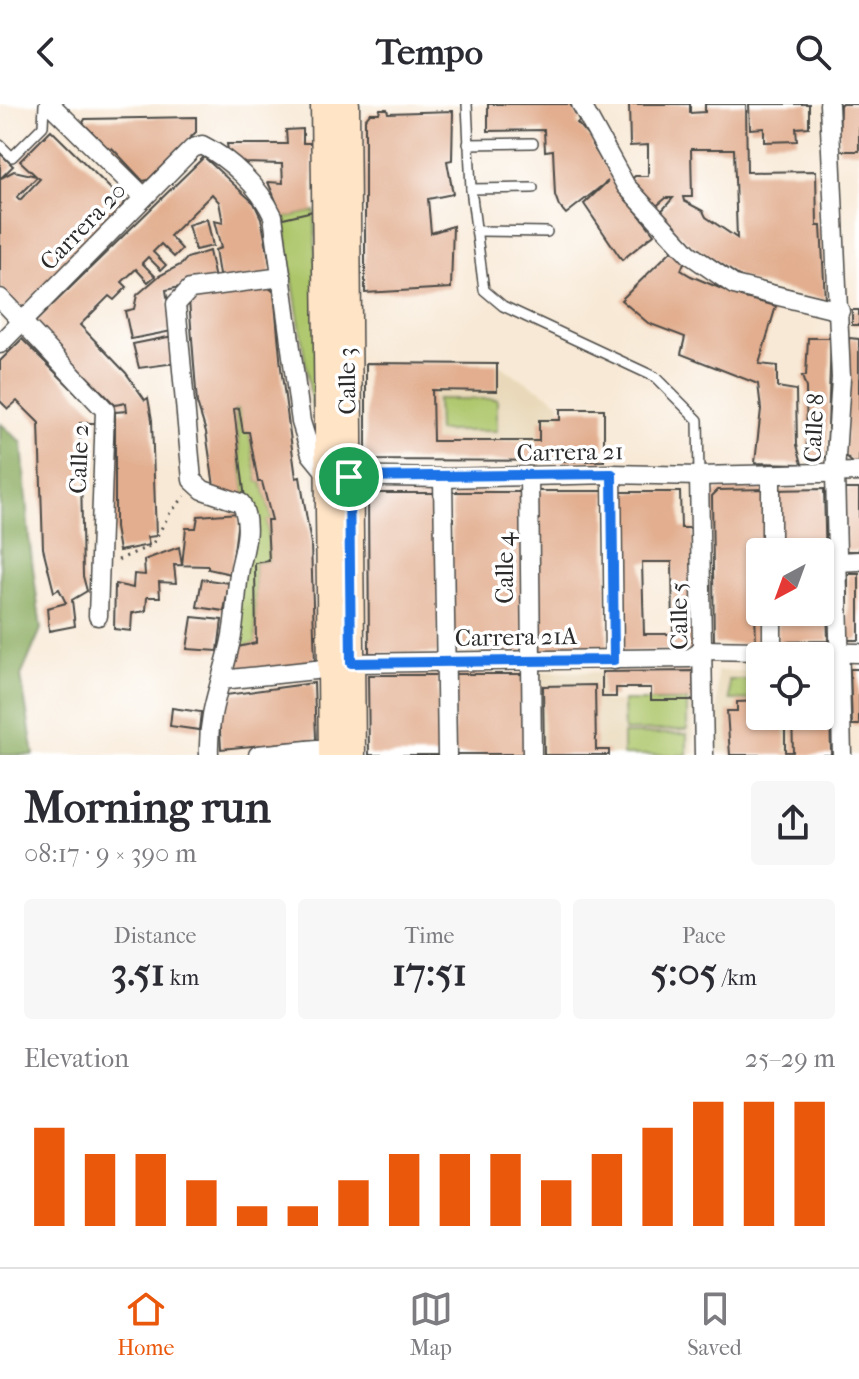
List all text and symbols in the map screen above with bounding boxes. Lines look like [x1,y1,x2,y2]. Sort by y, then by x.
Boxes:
icon: back [24,30,68,74]
icon: search [791,30,835,74]
text: Tempo [376,31,483,73]
street label: Carrera 20 [34,176,132,276]
street label: Calle 3 [332,347,362,415]
street label: Calle 8 [798,393,830,463]
street label: Calle 2 [64,424,94,494]
street label: Carrera 21 [516,437,624,467]
pin [315,443,383,511]
icon: arrive [327,455,371,499]
street label: Calle 4 [491,531,519,604]
north arrow [746,538,834,626]
map controls [746,538,834,730]
street label: Calle 5 [664,582,694,650]
street label: Carrera 21A [455,622,578,652]
button: locate [746,642,834,730]
button: share [751,781,835,865]
text: Morning run [24,782,271,833]
text: 08:17 · 9 × 390 m [24,838,197,869]
text: Distance [114,923,197,949]
text: Time [404,923,454,949]
text: Pace [682,923,726,949]
text: 3.51 [111,949,165,995]
text: 17:51 [392,949,467,995]
text: 5:05 [651,949,717,995]
text: km [165,965,199,991]
text: /km [717,965,757,991]
text: Elevation [24,1043,129,1074]
text: 25–29 m [745,1043,835,1074]
tab: Home [117,1287,174,1361]
tab: Map [409,1287,453,1361]
tab: Saved [687,1287,742,1361]

